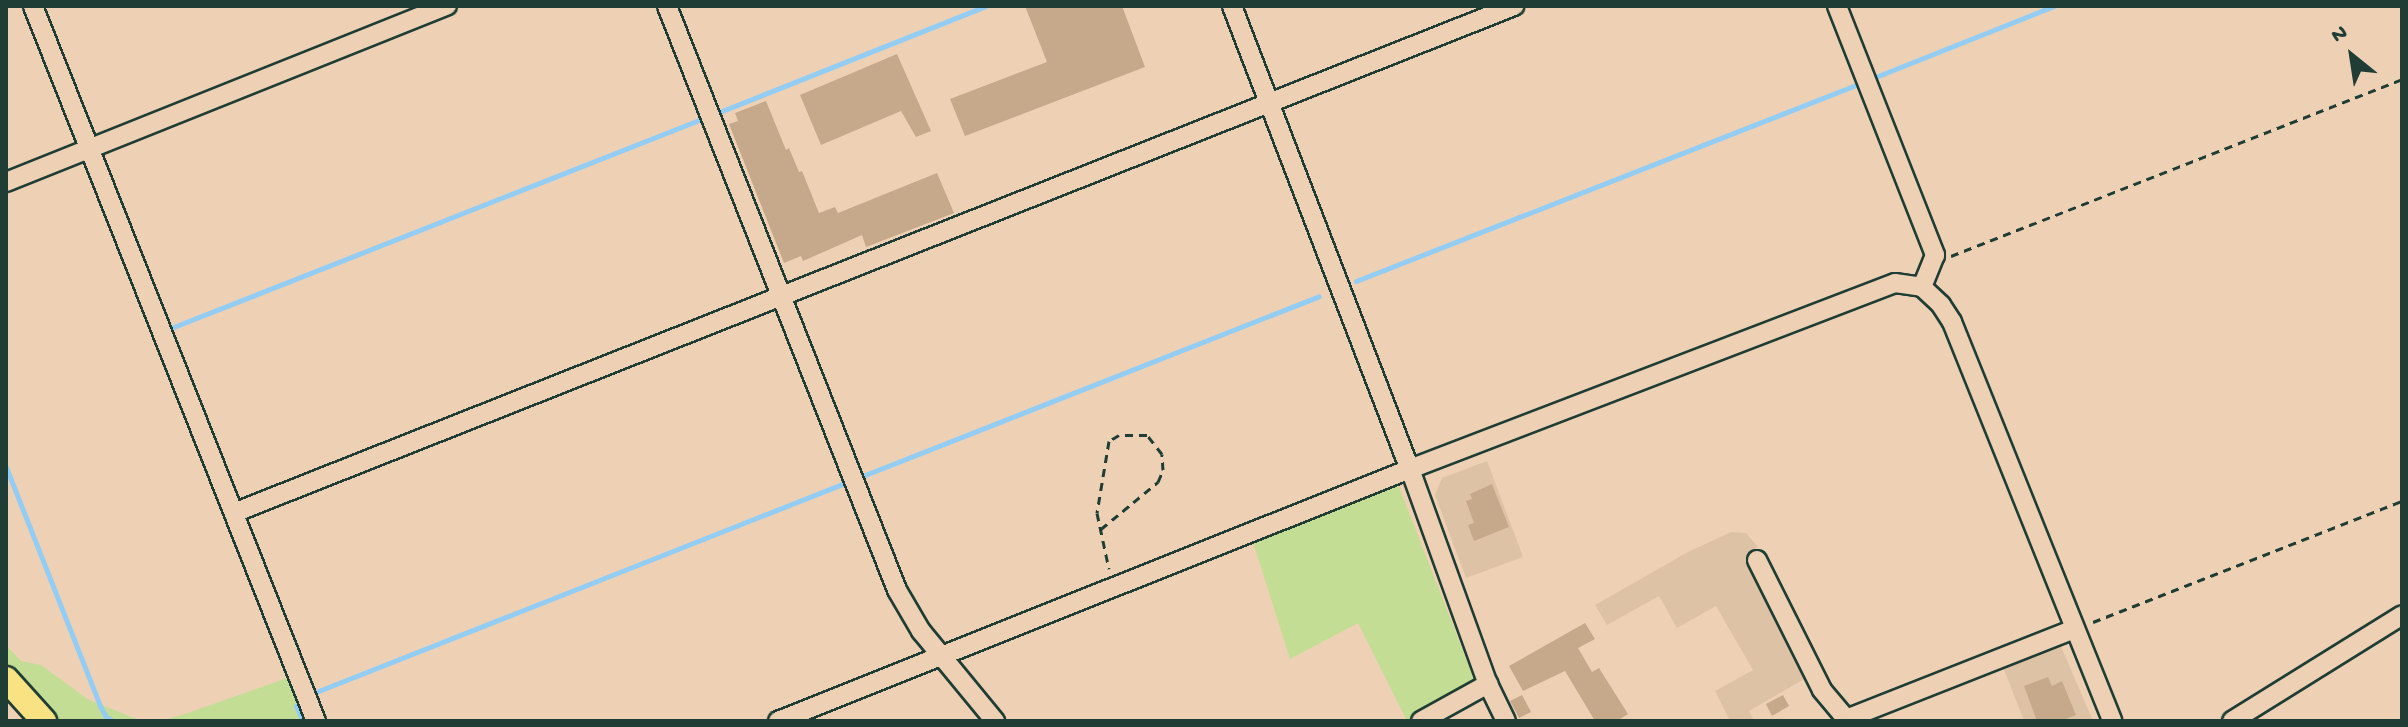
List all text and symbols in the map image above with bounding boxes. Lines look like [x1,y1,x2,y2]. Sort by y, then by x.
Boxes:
north arrow [2312,16,2392,96]
text: N [2327,20,2353,50]

